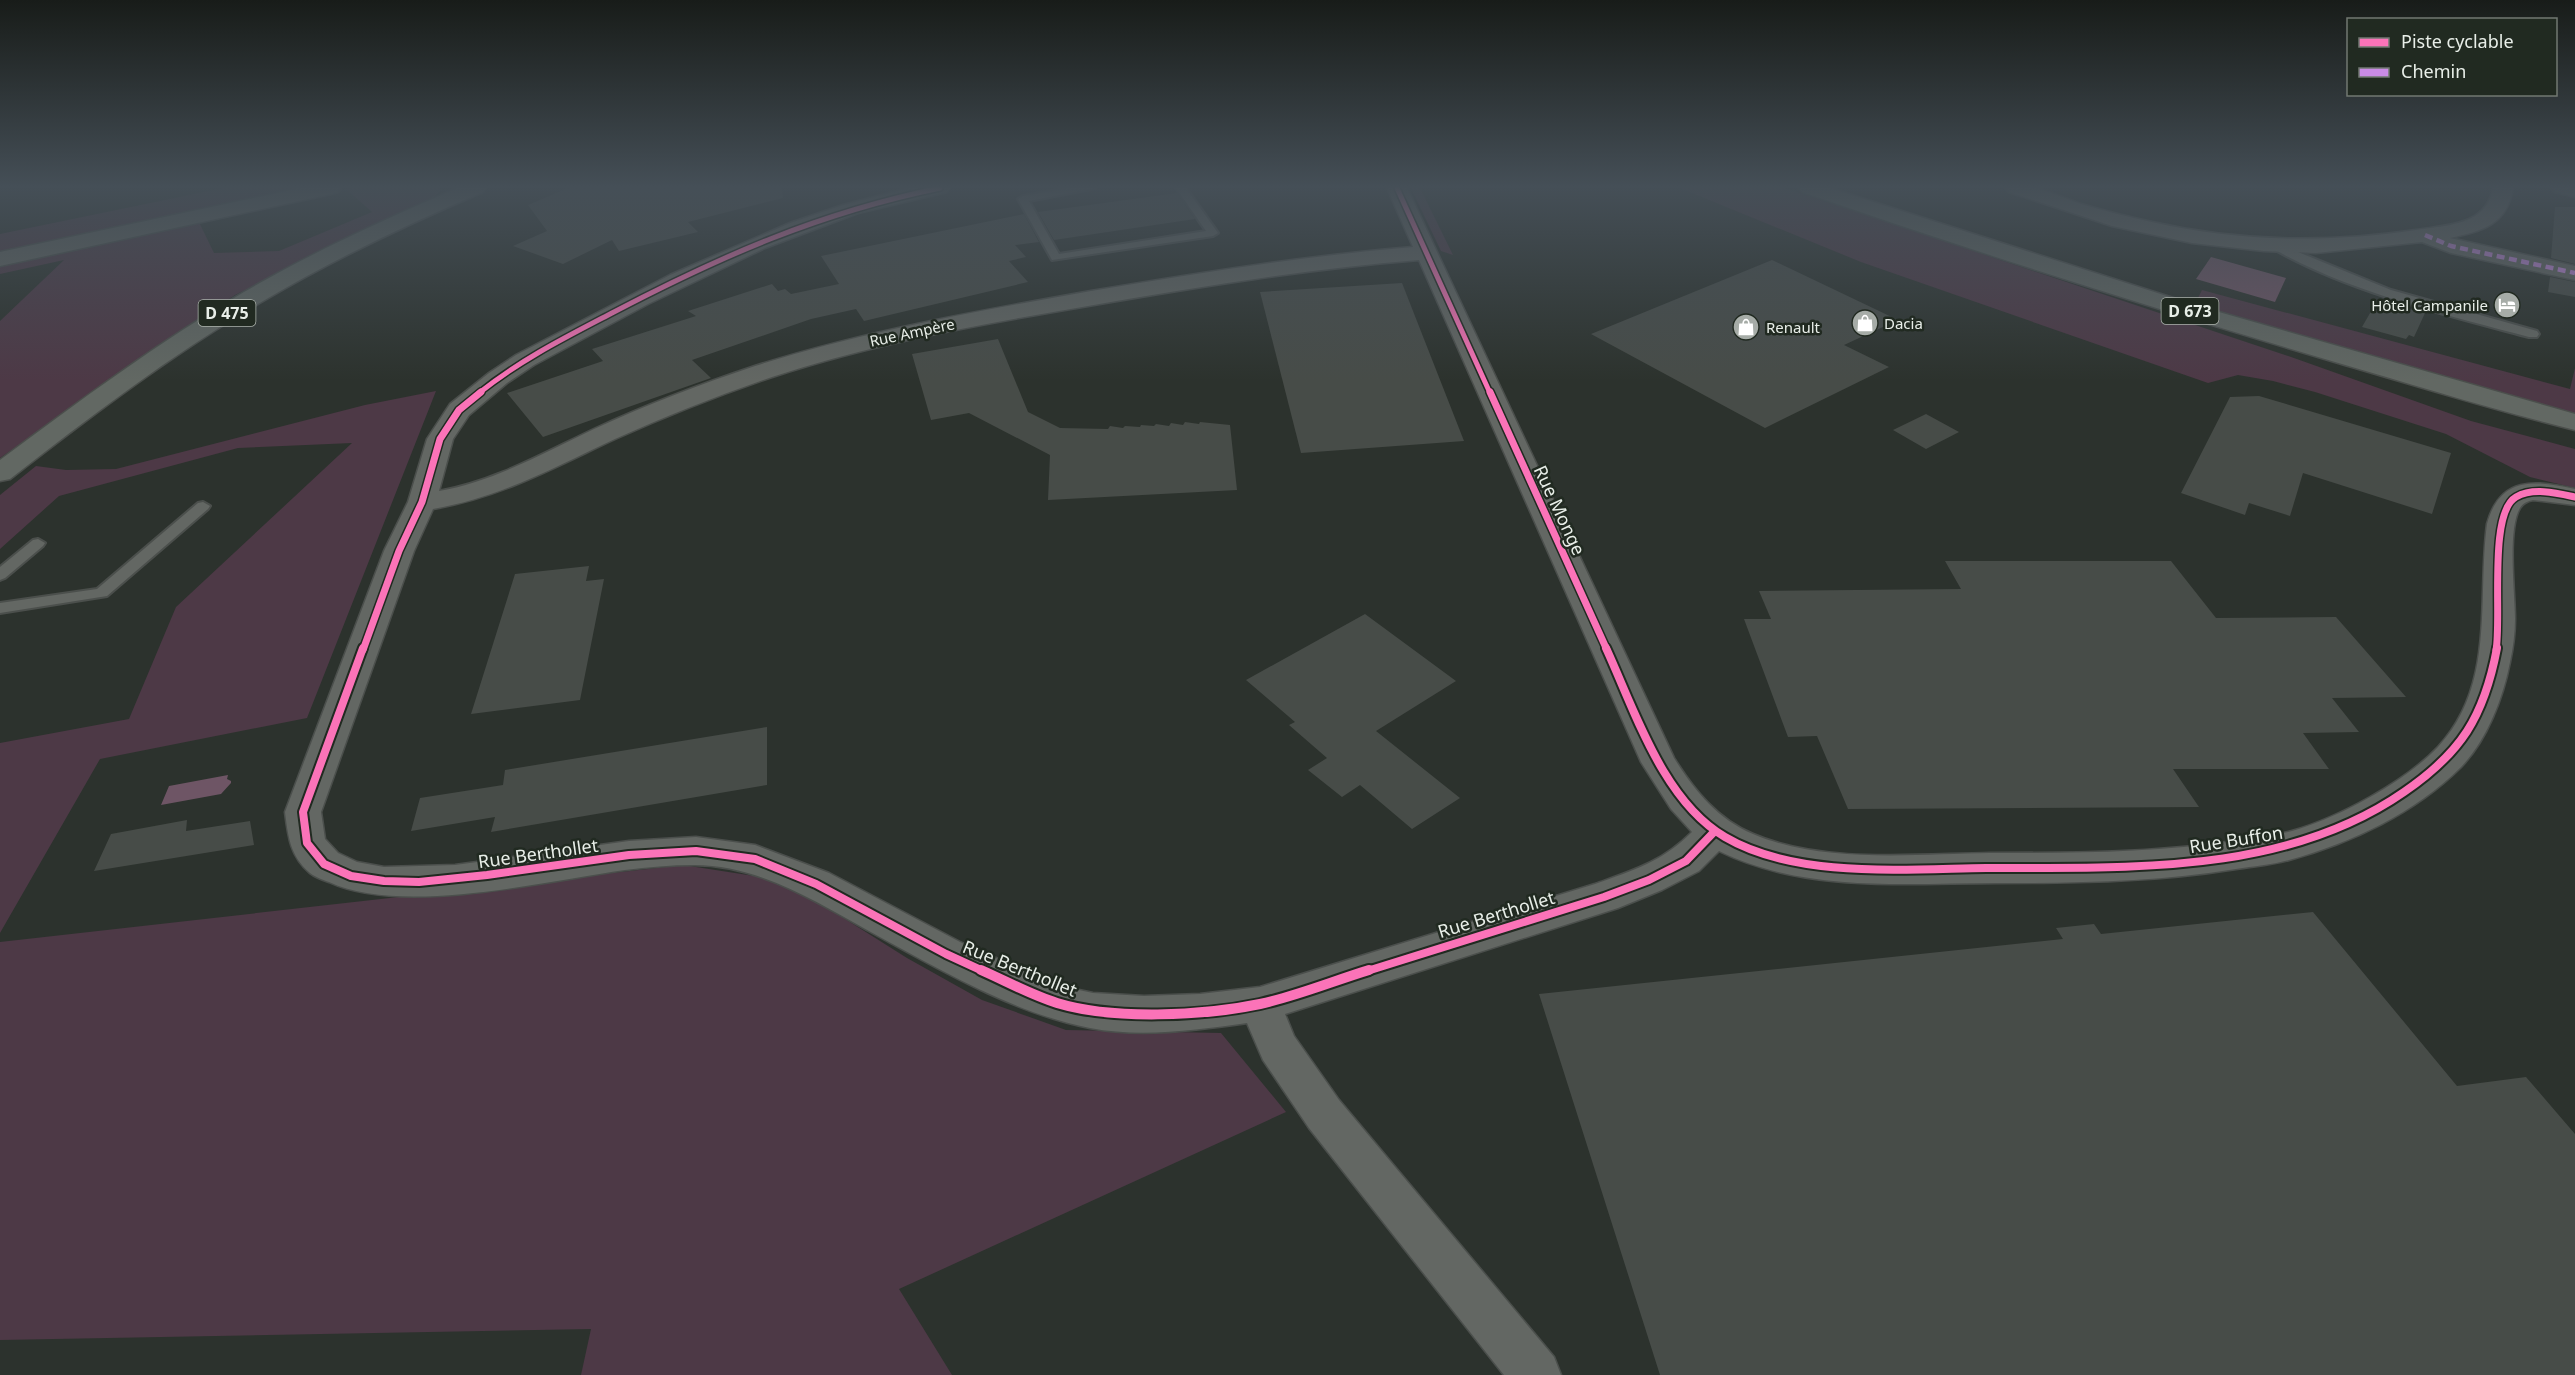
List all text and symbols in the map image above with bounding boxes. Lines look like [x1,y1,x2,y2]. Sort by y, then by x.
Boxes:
legend [2347,18,2557,96]
text: Piste cyclable [2401,29,2514,53]
text: Chemin [2401,59,2466,83]
hotel icon: Hôtel Campanile [2492,290,2522,320]
place label: Hôtel Campanile [2371,295,2488,315]
road number: D 673 [2162,298,2218,324]
road number: D 475 [198,300,256,326]
shop icon: Dacia [1850,308,1880,338]
shop icon: Renault [1731,312,1761,342]
street label: Rue Ampère [868,313,956,351]
place label: Dacia [1884,313,1923,333]
place label: Renault [1766,317,1821,337]
street label: Rue Monge [1529,461,1591,559]
street label: Rue Buffon [2188,820,2284,858]
street label: Rue Berthollet [476,833,600,873]
street label: Rue Berthollet [1435,885,1558,943]
street label: Rue Berthollet [959,934,1081,1002]

